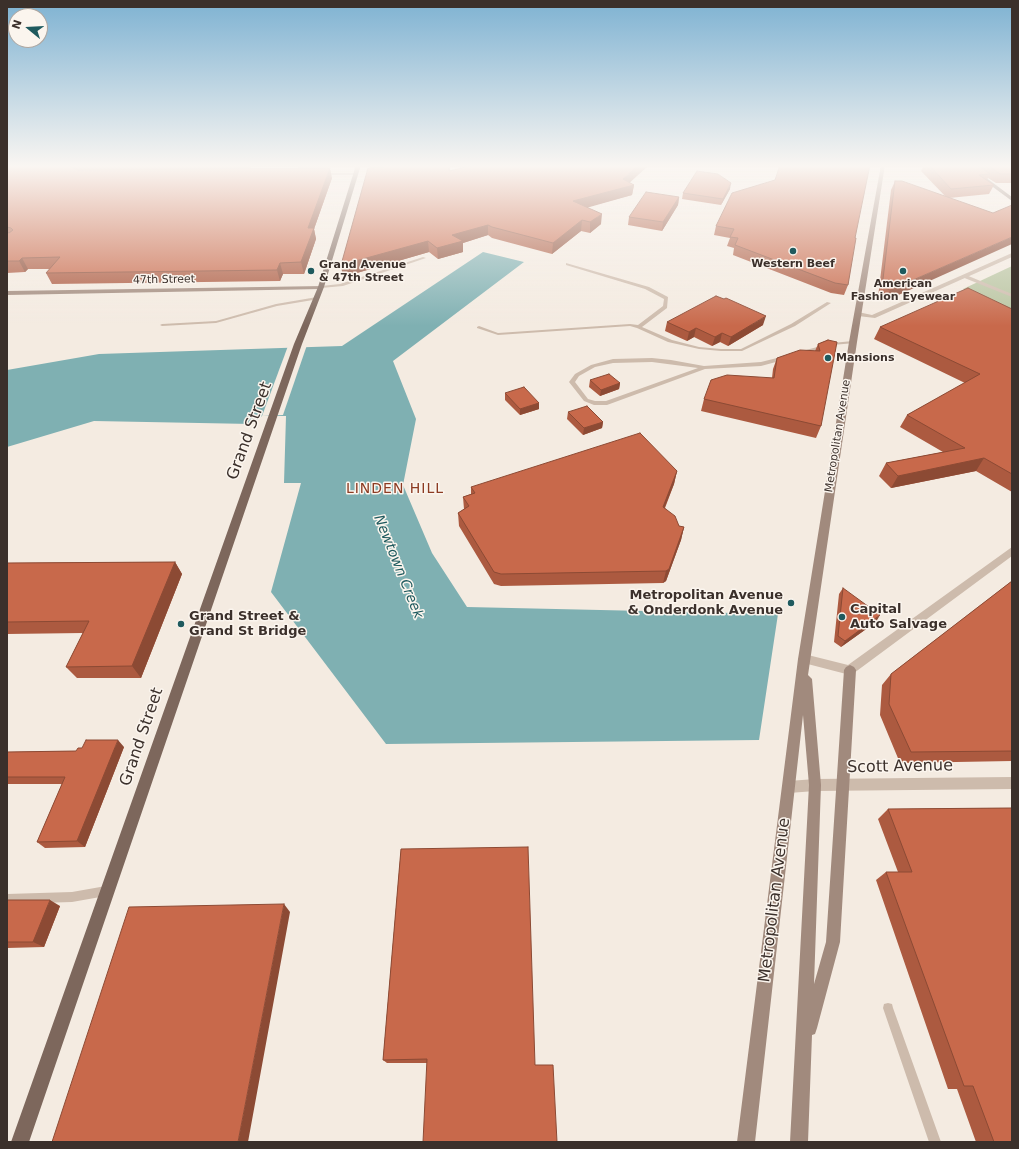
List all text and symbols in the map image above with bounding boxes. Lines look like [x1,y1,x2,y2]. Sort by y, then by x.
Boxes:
north arrow [8,8,48,48]
text: N [9,18,25,31]
marker: Western Beef [788,246,798,256]
place label: Western Beef [751,257,835,271]
place label: Grand Avenue & 47th Street [319,258,406,284]
marker: Grand Avenue & 47th Street [306,266,316,276]
marker: American Fashion Eyewear [898,266,908,276]
street label: 47th Street [133,273,195,287]
place label: American Fashion Eyewear [851,277,955,303]
place label: Mansions [836,351,894,365]
marker: Mansions [823,353,833,363]
street label: Grand Street [223,379,277,483]
street label: Metropolitan Avenue [823,379,853,493]
district label: LINDEN HILL [346,481,444,497]
water label: Newtown Creek [370,513,426,621]
place label: Metropolitan Avenue & Onderdonk Avenue [627,588,783,619]
marker: Metropolitan Avenue & Onderdonk Avenue [786,598,796,608]
place label: Capital Auto Salvage [850,602,947,633]
place label: Grand Street & Grand St Bridge [189,609,306,640]
marker: Capital Auto Salvage [837,612,847,622]
marker: Grand Street & Grand St Bridge [176,619,186,629]
street label: Grand Street [116,685,168,789]
street label: Scott Avenue [847,756,953,778]
street label: Metropolitan Avenue [755,817,795,983]

